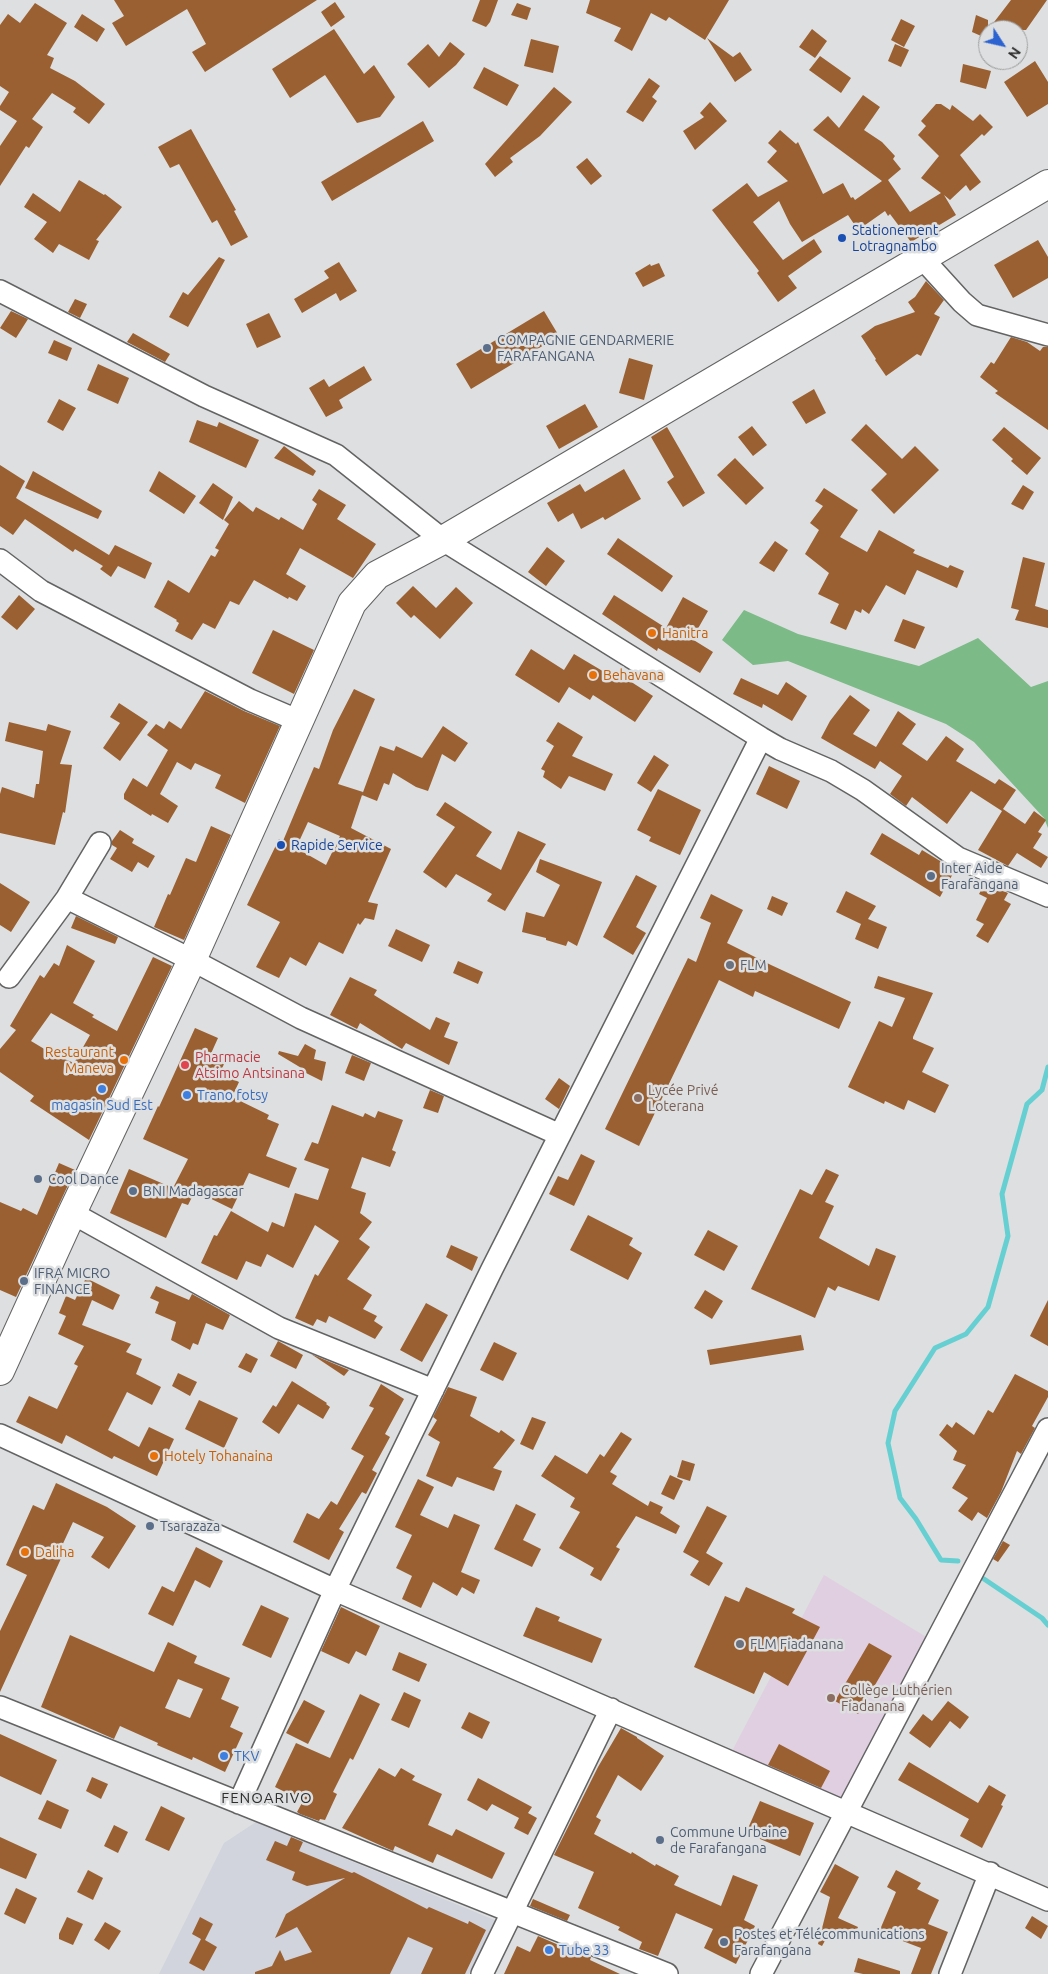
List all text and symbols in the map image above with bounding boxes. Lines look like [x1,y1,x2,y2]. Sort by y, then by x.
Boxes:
north arrow [978,20,1028,70]
text: N [1005,44,1024,62]
place label: Stationement Lotragnambo [852,222,938,254]
marker: Stationement Lotragnambo [836,232,848,244]
place label: COMPAGNIE GENDARMERIE FARAFANGANA [497,332,674,364]
marker: COMPAGNIE GENDARMERIE FARAFANGANA [481,342,493,354]
place label: Hanitra [662,625,708,641]
marker: Hanitra [646,627,658,639]
place label: Behavana [603,667,664,683]
marker: Behavana [587,669,599,681]
place label: Rapide Service [291,837,383,853]
marker: Rapide Service [275,839,287,851]
place label: Inter Aide Farafangana [941,860,1018,892]
marker: Inter Aide Farafangana [925,870,937,882]
place label: FLM [740,957,767,973]
marker: FLM [724,959,736,971]
place label: Restaurant Maneva [45,1044,114,1076]
place label: Pharmacie Atsimo Antsinana [195,1049,305,1082]
marker: Restaurant Maneva [118,1054,130,1066]
marker: Pharmacie Atsimo Antsinana [179,1059,191,1071]
place label: Lycée Privé Loterana [648,1082,718,1114]
marker: magasin Sud Est [96,1083,108,1095]
place label: Trano fotsy [197,1087,268,1103]
marker: Trano fotsy [181,1089,193,1101]
marker: Lycée Privé Loterana [632,1092,644,1104]
place label: magasin Sud Est [51,1097,153,1113]
place label: Cool Dance [48,1171,119,1187]
marker: Cool Dance [32,1173,44,1185]
place label: BNI Madagascar [143,1183,244,1199]
marker: BNI Madagascar [127,1185,139,1197]
place label: IFRA MICRO FINANCE [34,1265,110,1298]
marker: IFRA MICRO FINANCE [18,1275,30,1287]
place label: Hotely Tohanaina [164,1448,273,1464]
marker: Hotely Tohanaina [148,1450,160,1462]
place label: Tsarazaza [160,1518,220,1534]
marker: Tsarazaza [144,1520,156,1532]
place label: Daliha [35,1544,74,1560]
marker: Daliha [19,1546,31,1558]
place label: FLM Fiadanana [750,1636,844,1652]
marker: FLM Fiadanana [734,1638,746,1650]
place label: Collège Luthérien Fiadanana [841,1682,953,1714]
marker: Collège Luthérien Fiadanana [825,1692,837,1704]
place label: TKV [234,1748,259,1764]
marker: TKV [218,1750,230,1762]
district label: FENOARIVO [220,1789,314,1807]
place label: Commune Urbaine de Farafangana [670,1824,787,1856]
marker: Commune Urbaine de Farafangana [654,1834,666,1846]
place label: Postes et Télécommunications Farafangana [734,1926,925,1958]
marker: Postes et Télécommunications Farafangana [718,1936,730,1948]
place label: Tube 33 [559,1942,609,1958]
marker: Tube 33 [543,1944,555,1956]

